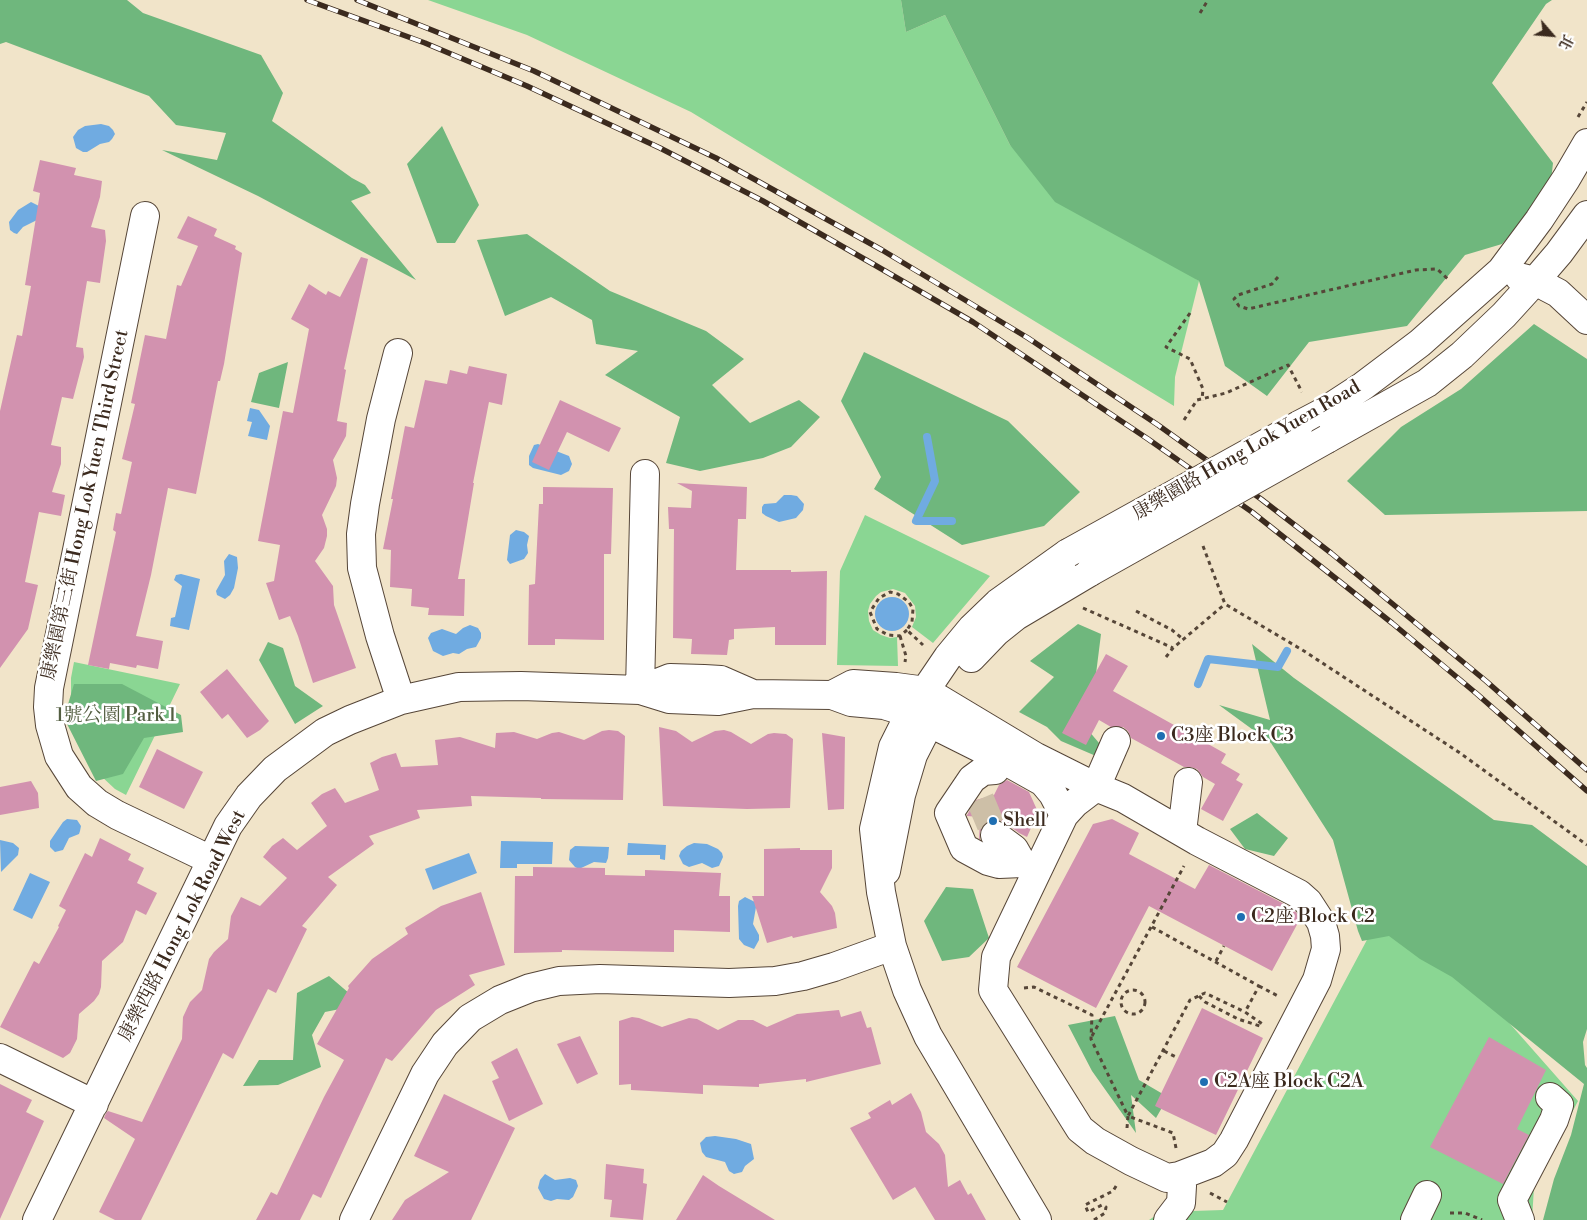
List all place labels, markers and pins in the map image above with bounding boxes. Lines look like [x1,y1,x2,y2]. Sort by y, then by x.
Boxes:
place label: C3座 Block C3 [1171,725,1294,747]
marker: C3座 Block C3 [1155,730,1167,742]
place label: Shell [1003,810,1046,832]
marker: Shell [987,815,999,827]
place label: C2座 Block C2 [1251,906,1375,928]
marker: C2座 Block C2 [1235,911,1247,923]
place label: C2A座 Block C2A [1214,1071,1364,1093]
marker: C2A座 Block C2A [1198,1076,1210,1088]

